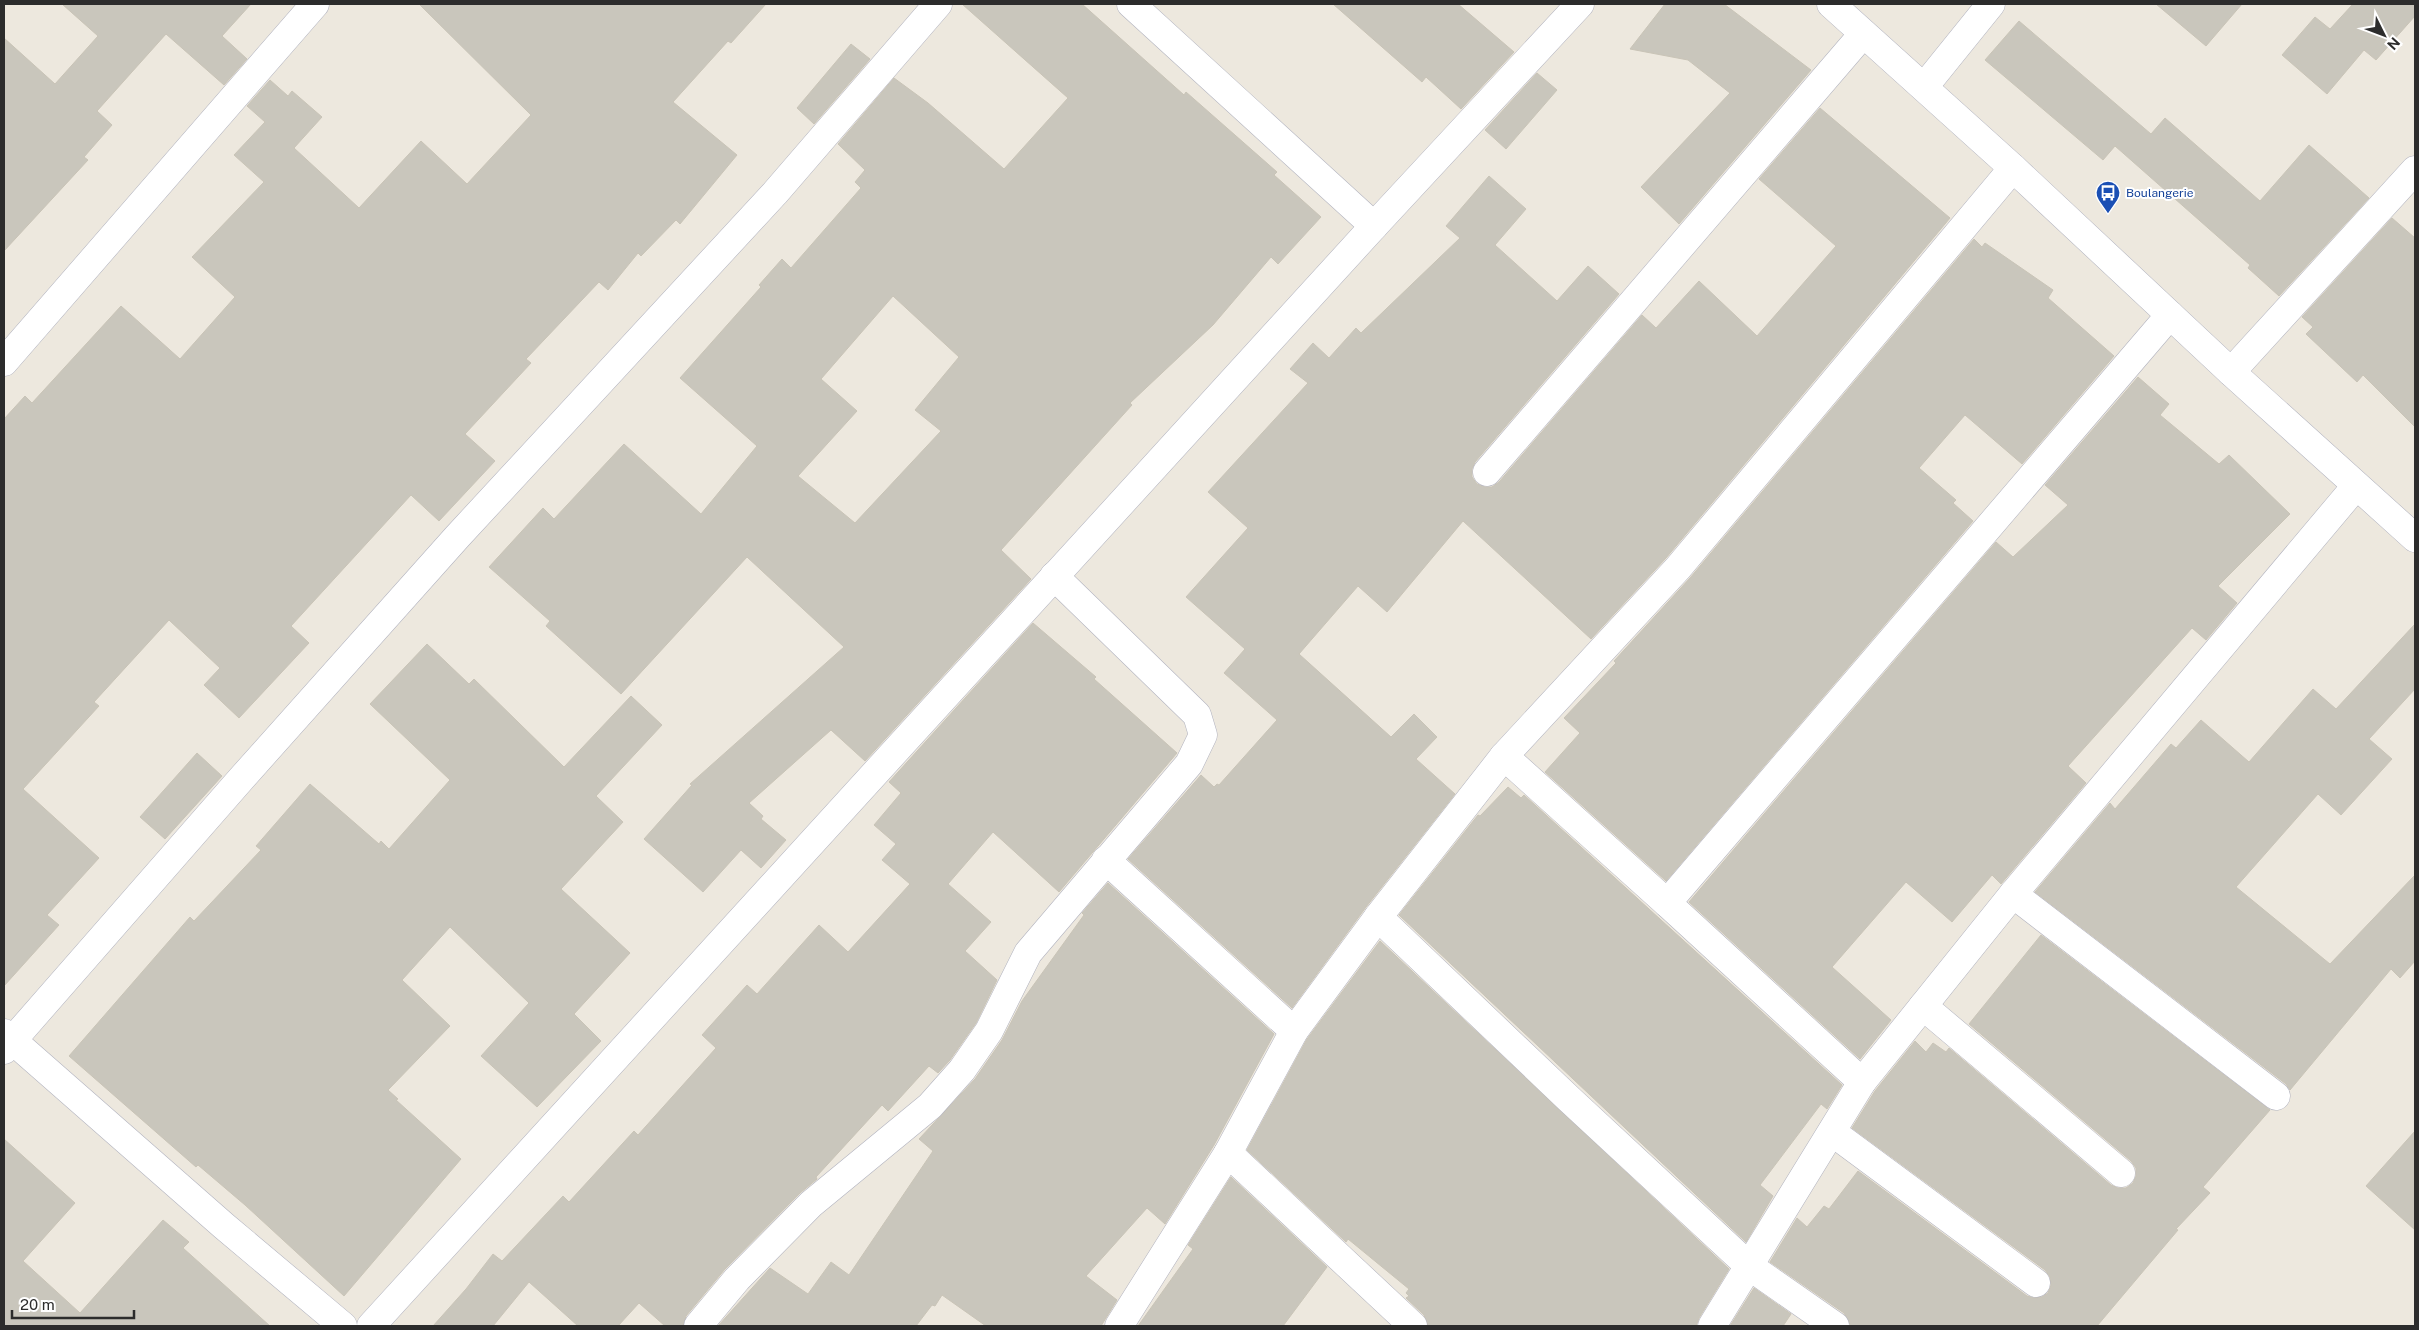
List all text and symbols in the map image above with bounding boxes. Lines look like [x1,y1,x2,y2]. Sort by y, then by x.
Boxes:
north arrow [2359,10,2409,60]
text: N [2384,34,2403,53]
bus stop icon: Boulangerie [2095,180,2121,214]
place label: Boulangerie [2126,186,2194,200]
scale bar [12,1288,135,1320]
text: 20 m [20,1296,55,1313]

